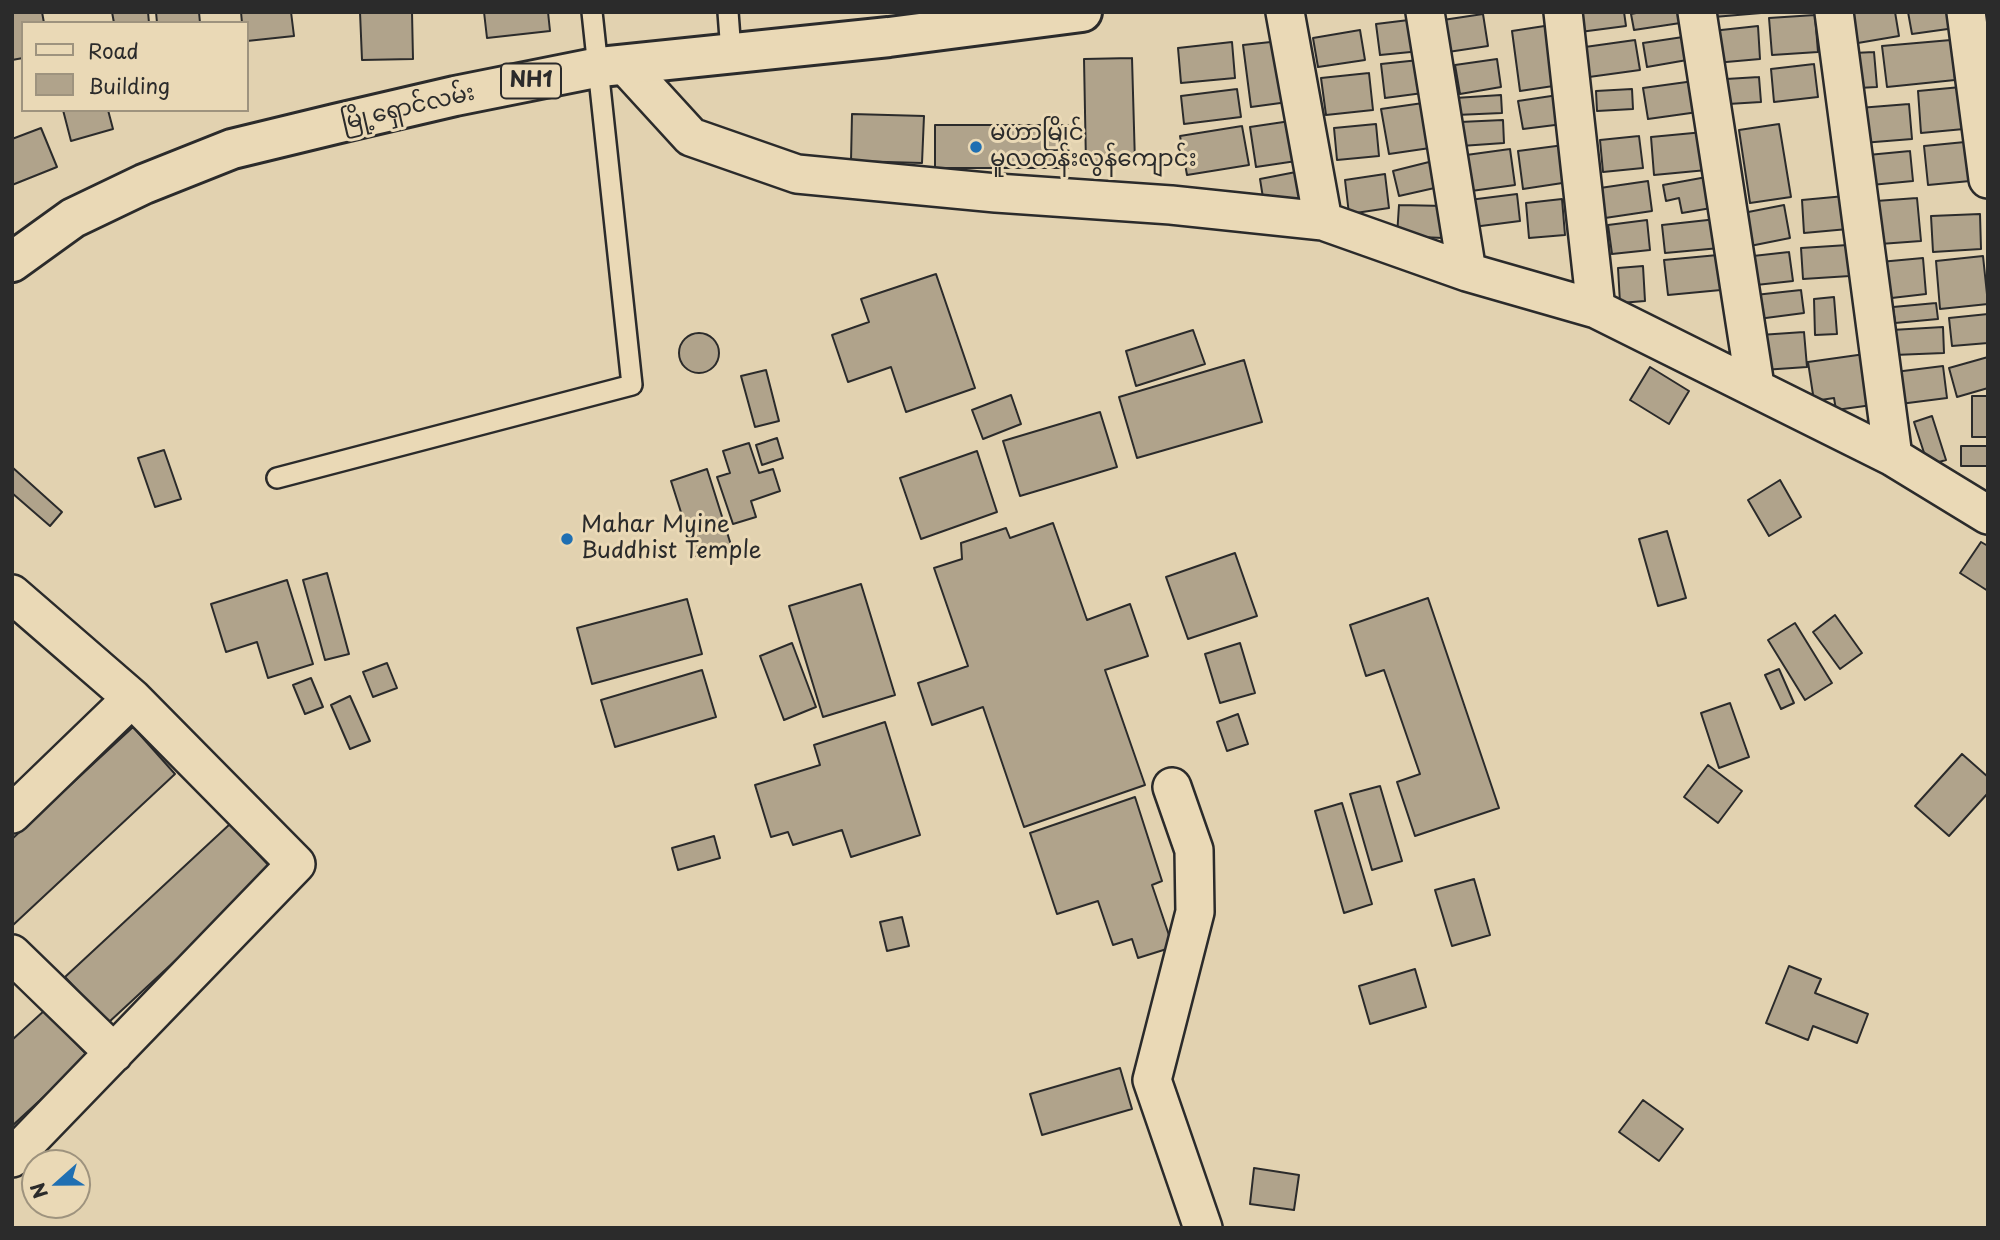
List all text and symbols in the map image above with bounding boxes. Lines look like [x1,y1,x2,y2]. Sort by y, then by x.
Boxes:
legend [21,21,248,112]
text: Road [88,34,139,66]
road number: NH1 [501,64,561,98]
text: Building [88,69,170,101]
street label: မြို့ရှောင်လမ်း [339,79,477,137]
place label: မဟာမြိုင် မူလတန်းလွန်ကျောင်း [990,120,1197,174]
marker: မဟာမြိုင် မူလတန်းလွန်ကျောင်း [968,139,984,155]
place label: Mahar Myine Buddhist Temple [581,512,762,566]
marker: Mahar Myine Buddhist Temple [559,531,575,547]
north arrow [21,1149,91,1219]
text: N [22,1179,54,1203]

